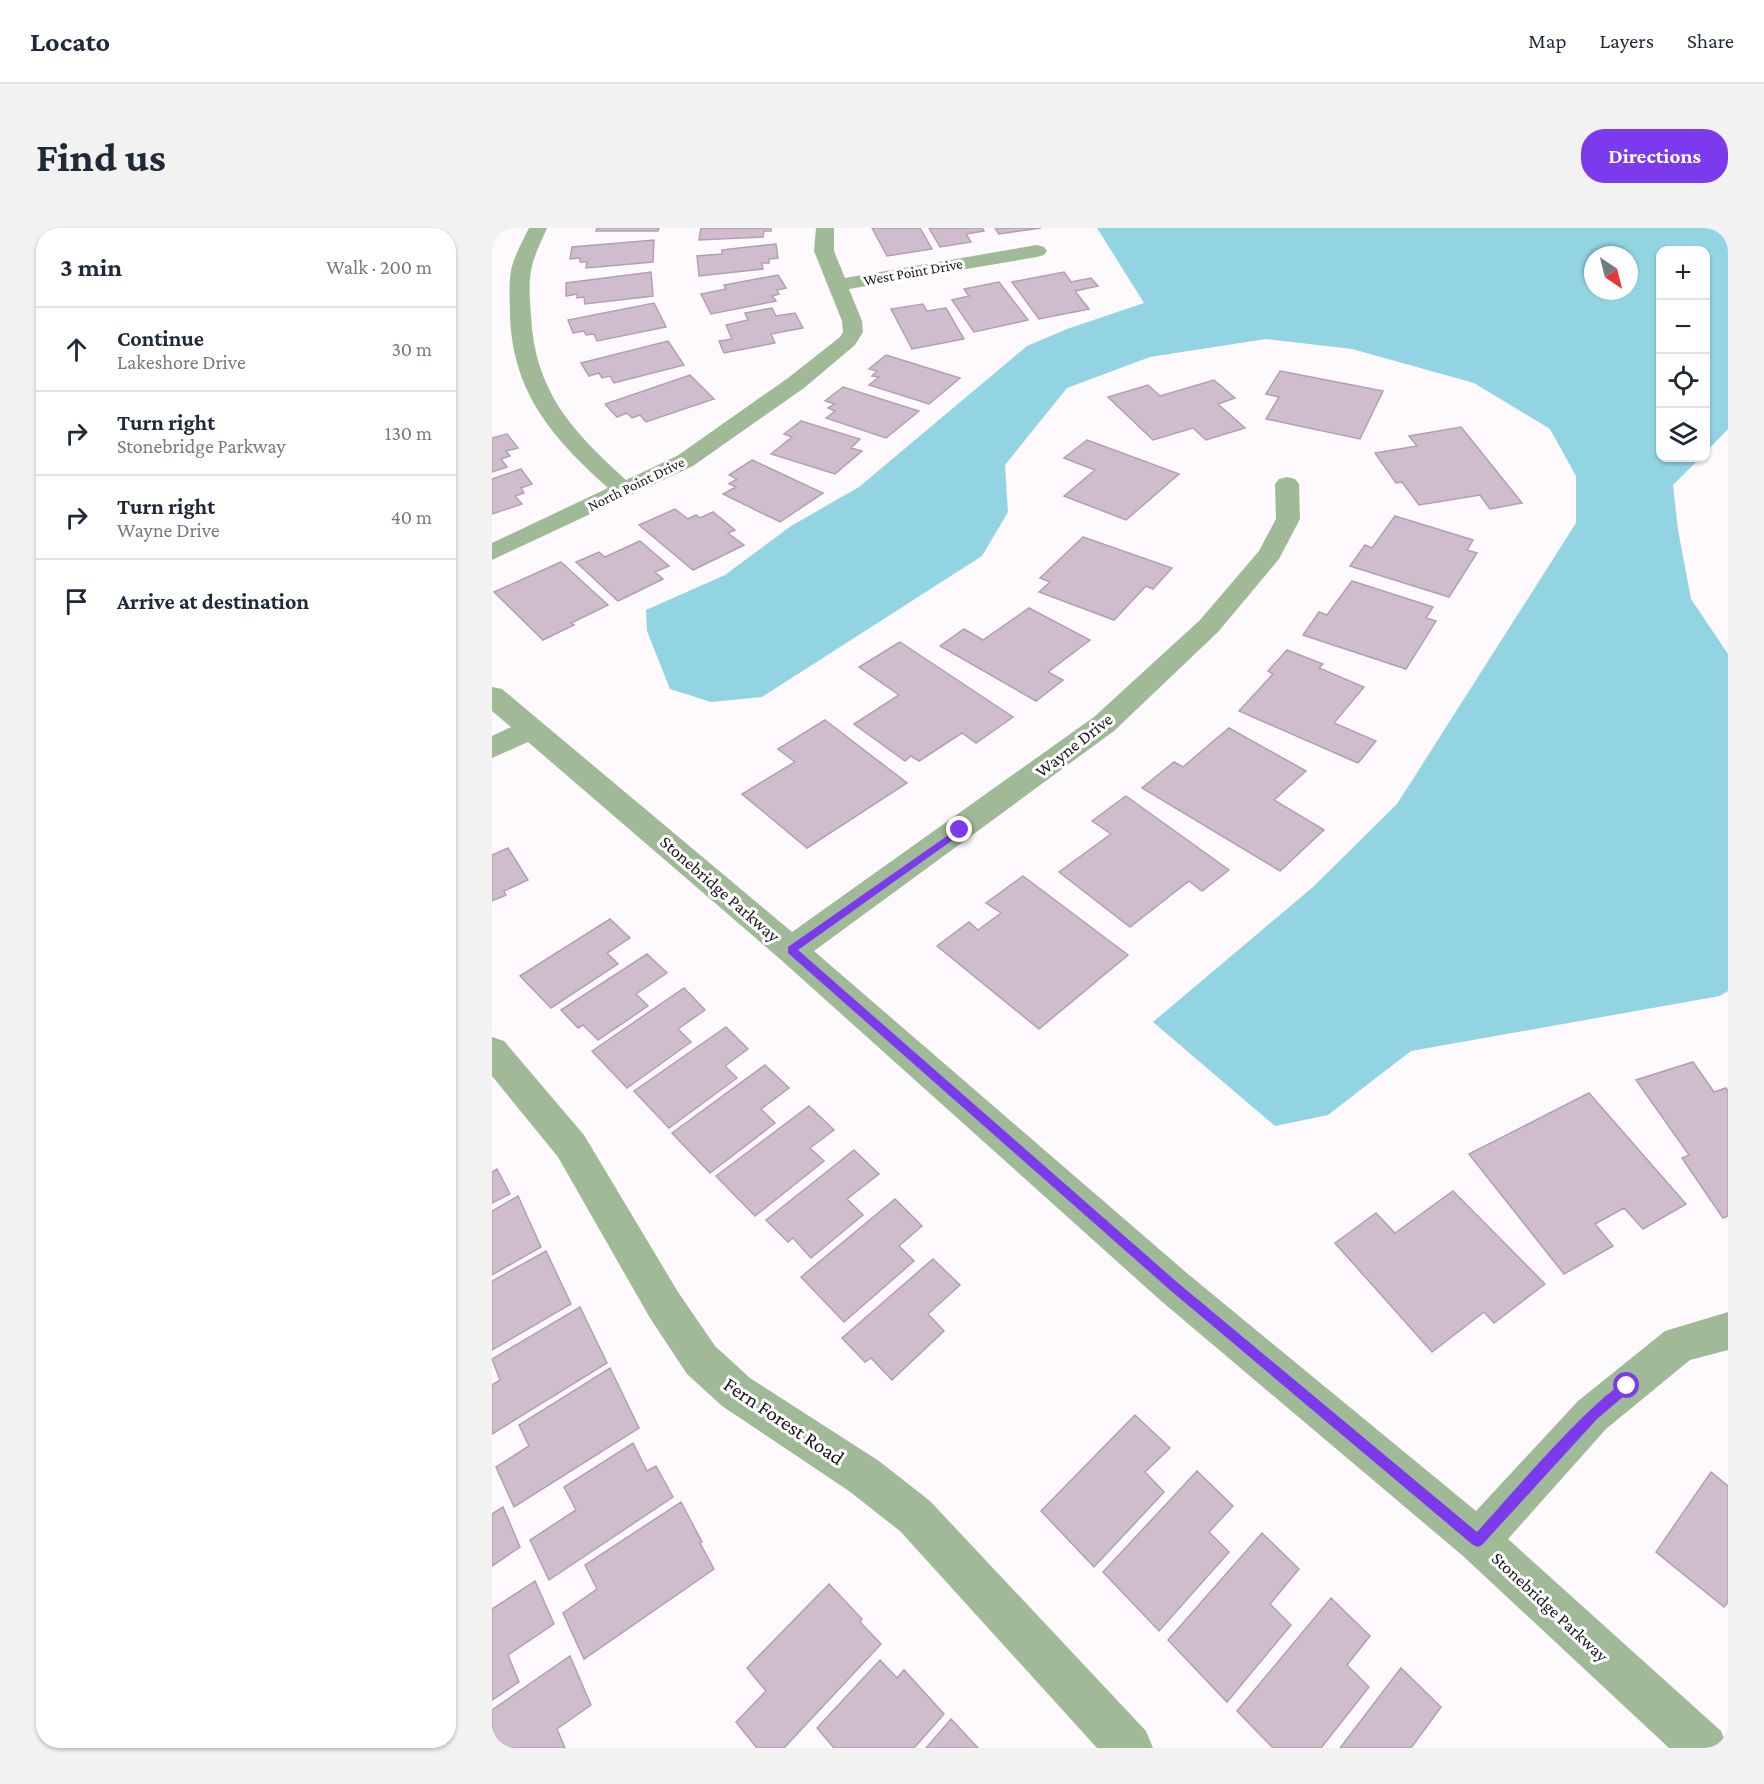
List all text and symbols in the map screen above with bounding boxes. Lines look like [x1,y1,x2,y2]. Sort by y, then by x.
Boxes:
text: Locato [30,26,110,57]
text: Map [1528,29,1567,53]
text: Layers [1600,29,1654,53]
text: Share [1687,29,1734,53]
button: Directions [1581,129,1728,183]
text: Find us [36,133,166,180]
north arrow [1584,246,1638,300]
map controls [1656,246,1710,462]
button: + [1656,246,1710,300]
text: 3 min [60,253,122,282]
street label: West Point Drive [862,255,964,289]
text: Walk · 200 m [326,256,432,278]
button: − [1656,300,1710,354]
text: Continue [117,326,204,351]
icon: ahead [60,333,93,366]
text: 30 m [391,338,432,360]
text: Lakeshore Drive [117,351,246,373]
button: locate [1656,354,1710,408]
button: layers [1656,408,1710,462]
text: Turn right [117,410,215,435]
icon: right [60,417,93,450]
text: 130 m [385,422,432,444]
text: Stonebridge Parkway [117,435,286,457]
street label: North Point Drive [585,454,687,514]
text: Turn right [117,494,215,519]
icon: right [60,501,93,534]
text: 40 m [391,506,432,528]
text: Wayne Drive [117,519,220,541]
icon: arrive [60,585,93,618]
text: Arrive at destination [117,589,309,614]
street label: Wayne Drive [1031,709,1117,781]
route end [946,816,972,842]
street label: Stonebridge Parkway [656,832,784,947]
street label: Fern Forest Road [719,1372,849,1470]
route start [1613,1372,1639,1398]
street label: Stonebridge Parkway [1488,1548,1613,1667]

